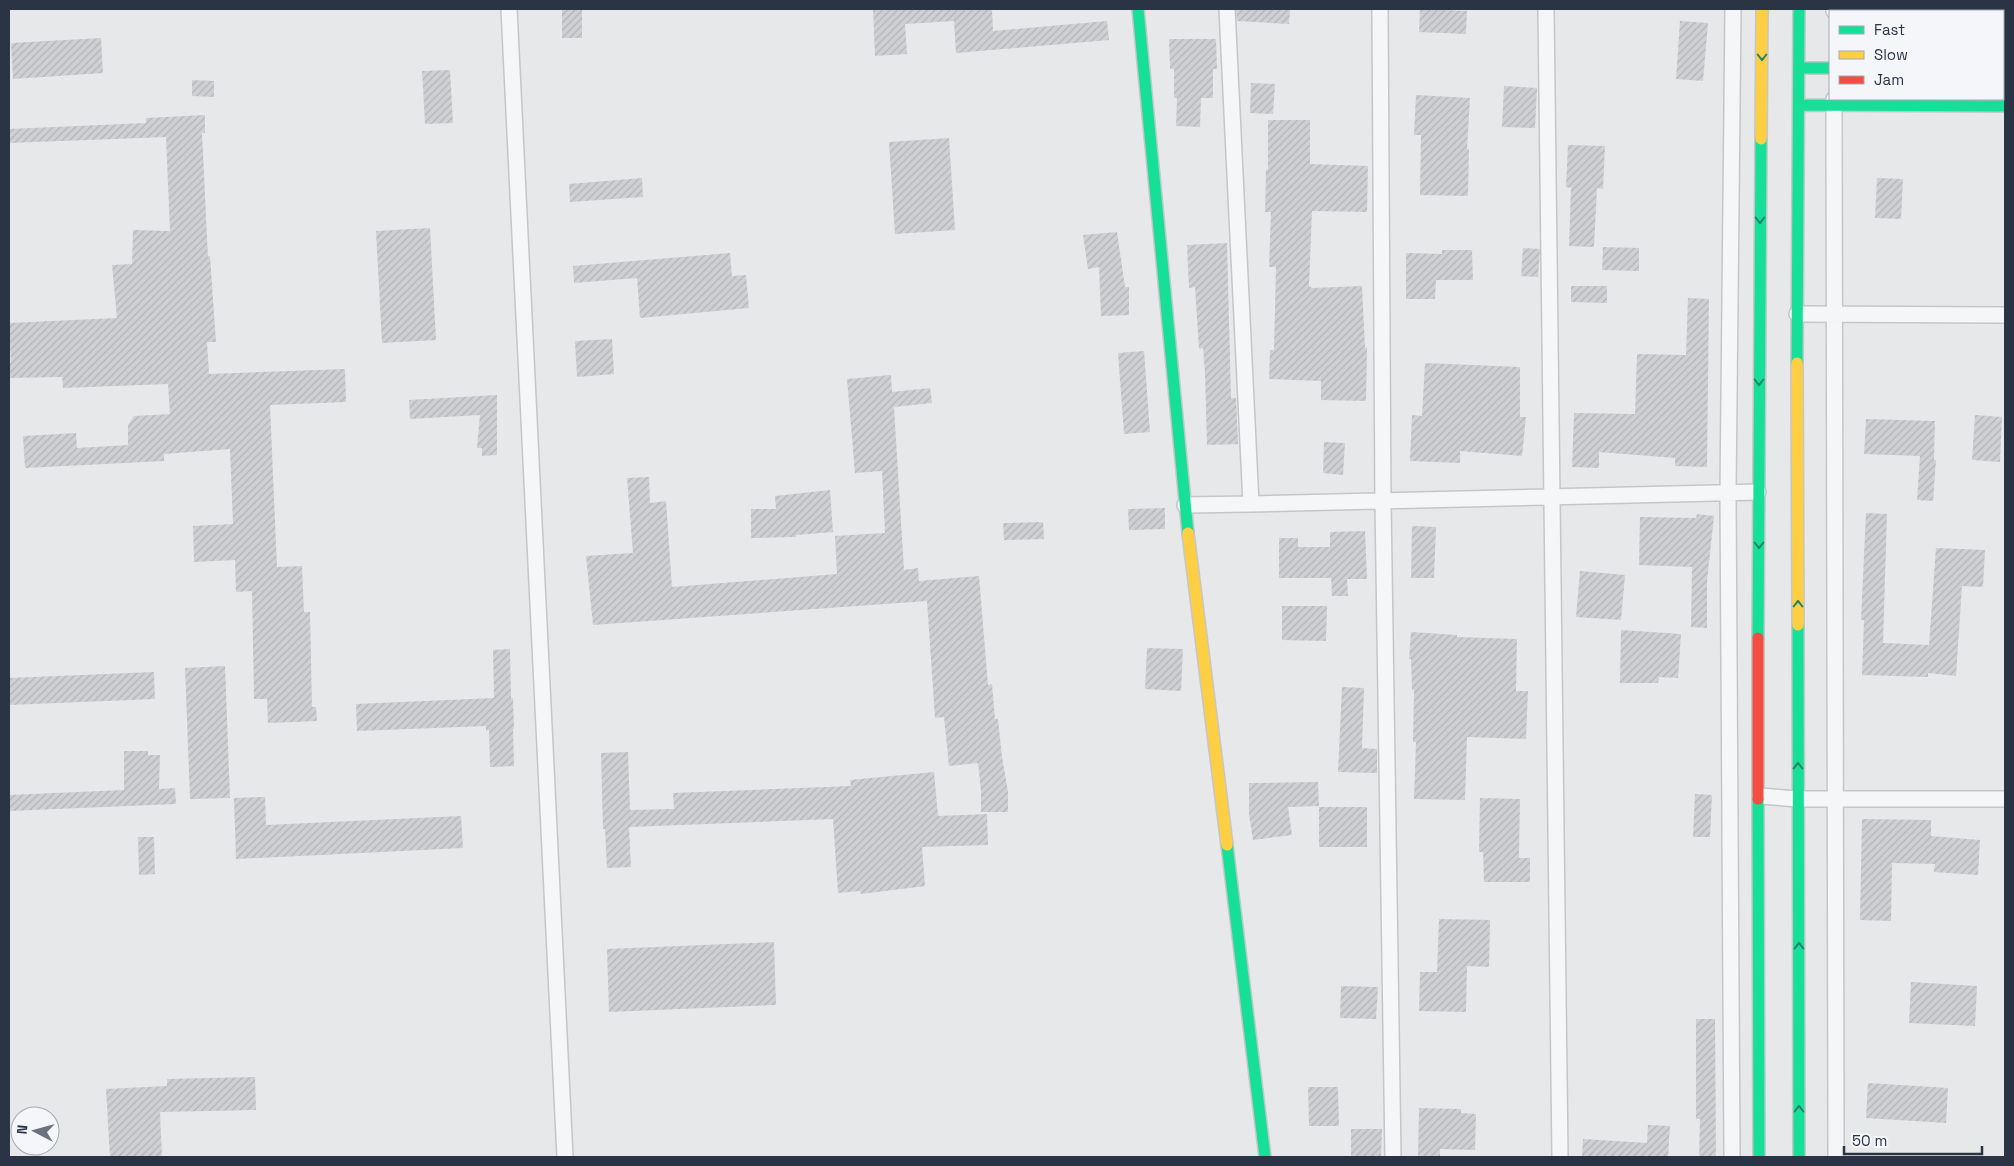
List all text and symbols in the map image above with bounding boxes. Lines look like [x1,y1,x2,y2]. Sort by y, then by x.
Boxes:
legend [1829,10,2004,100]
text: Fast [1874,20,1905,39]
text: Slow [1874,45,1908,64]
one-way arrow [1757,54,1767,62]
text: Jam [1874,70,1904,89]
one-way arrow [1755,216,1765,224]
one-way arrow [1754,379,1764,387]
one-way arrow [1753,541,1764,549]
one-way arrow [1793,599,1803,607]
one-way arrow [1793,762,1803,770]
one-way arrow [1794,942,1804,950]
one-way arrow [1794,1104,1804,1112]
north arrow [10,1106,60,1156]
text: N [13,1124,32,1135]
scale bar [1844,1124,1982,1156]
text: 50 m [1852,1131,1887,1150]

